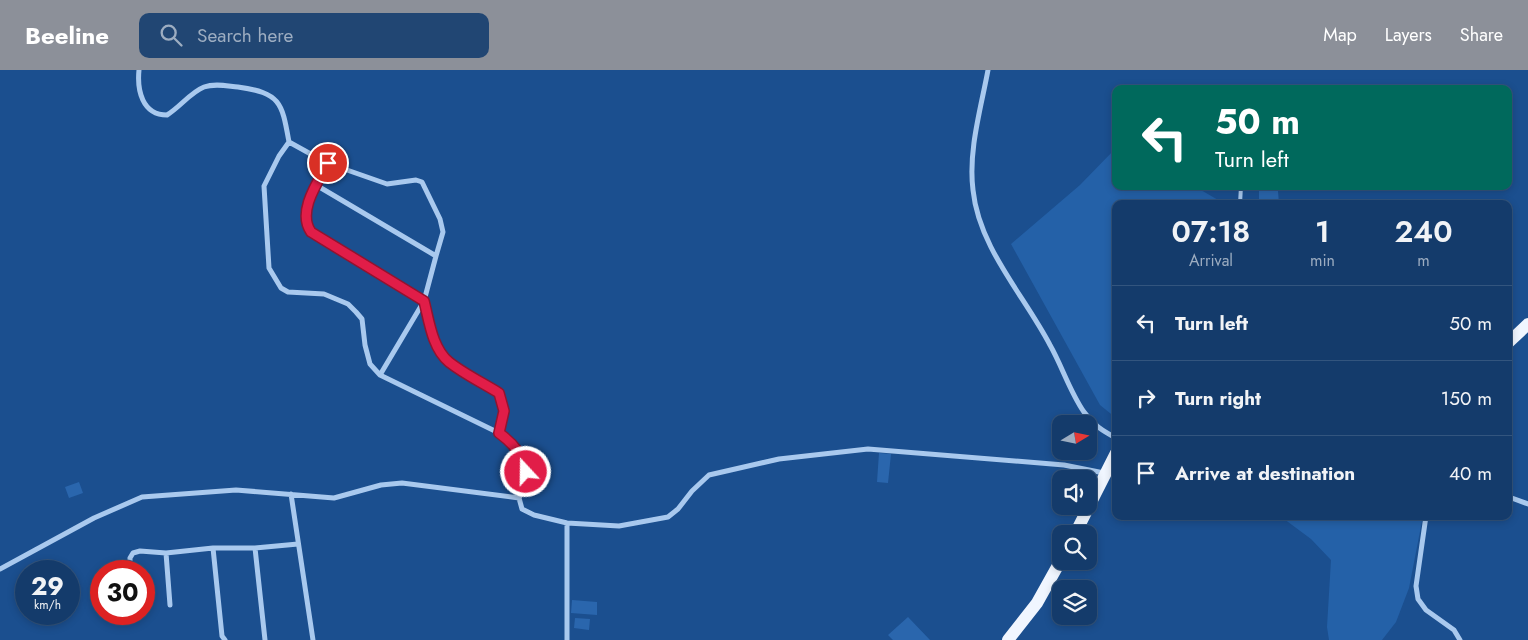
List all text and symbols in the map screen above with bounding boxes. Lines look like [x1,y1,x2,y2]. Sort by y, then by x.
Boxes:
search box [139,13,489,58]
text: Beeline [25,18,109,53]
icon: search [157,21,185,49]
text: Search here [197,22,293,49]
text: Map [1323,22,1357,48]
text: Layers [1385,22,1432,48]
text: Share [1460,22,1503,48]
text: 50 m [1215,97,1300,147]
icon: left [1132,105,1197,170]
pin [307,142,349,184]
text: Turn left [1215,143,1289,175]
icon: arrive [314,149,342,177]
text: 07:18 [1172,210,1250,253]
text: 1 [1315,210,1330,253]
text: 240 [1394,210,1452,253]
text: Arrival [1189,249,1233,272]
text: min [1310,249,1335,272]
text: m [1417,249,1430,272]
icon: left [1132,309,1160,337]
text: Turn left [1175,310,1248,337]
text: 50 m [1449,310,1492,337]
icon: right [1132,384,1160,412]
text: Turn right [1175,385,1261,412]
text: 150 m [1441,385,1492,412]
north arrow [1052,415,1098,460]
map controls [1052,415,1097,625]
position arrow [499,445,551,497]
icon: arrive [1132,459,1160,487]
text: Arrive at destination [1175,460,1355,487]
text: 40 m [1449,460,1492,487]
button: sound [1052,470,1097,515]
button: search [1052,525,1097,570]
speed limit sign: 30 [90,560,155,625]
text: 29 [31,568,64,604]
button: layers [1052,580,1097,625]
text: km/h [34,596,61,614]

